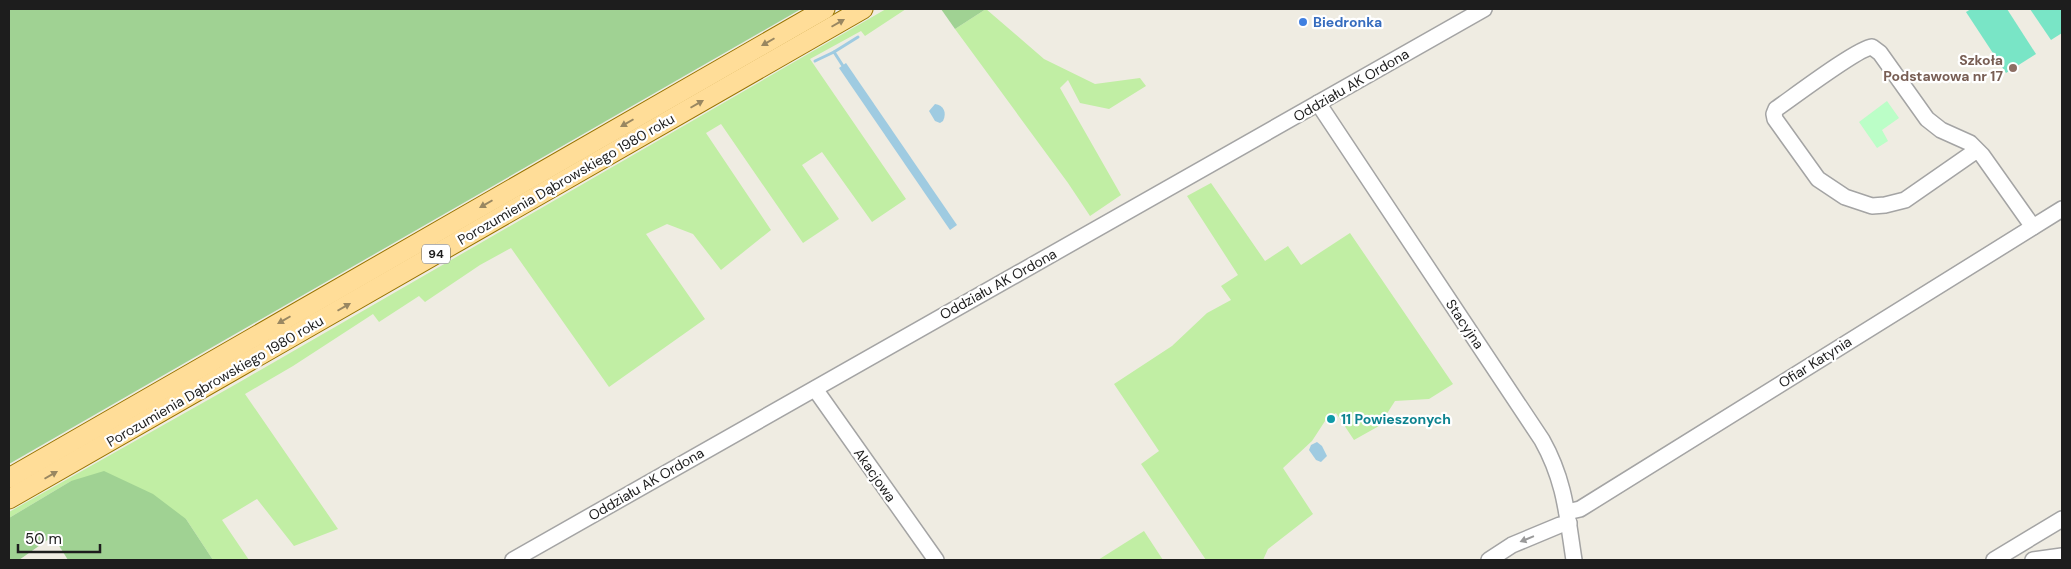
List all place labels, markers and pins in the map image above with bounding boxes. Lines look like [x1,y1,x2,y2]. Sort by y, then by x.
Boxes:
place label: Biedronka [1313,13,1382,31]
marker: Biedronka [1297,16,1309,28]
place label: Szkoła Podstawowa nr 17 [1883,51,2003,85]
marker: Szkoła Podstawowa nr 17 [2007,62,2019,74]
place label: 11 Powieszonych [1341,410,1451,428]
marker: 11 Powieszonych [1325,413,1337,425]

